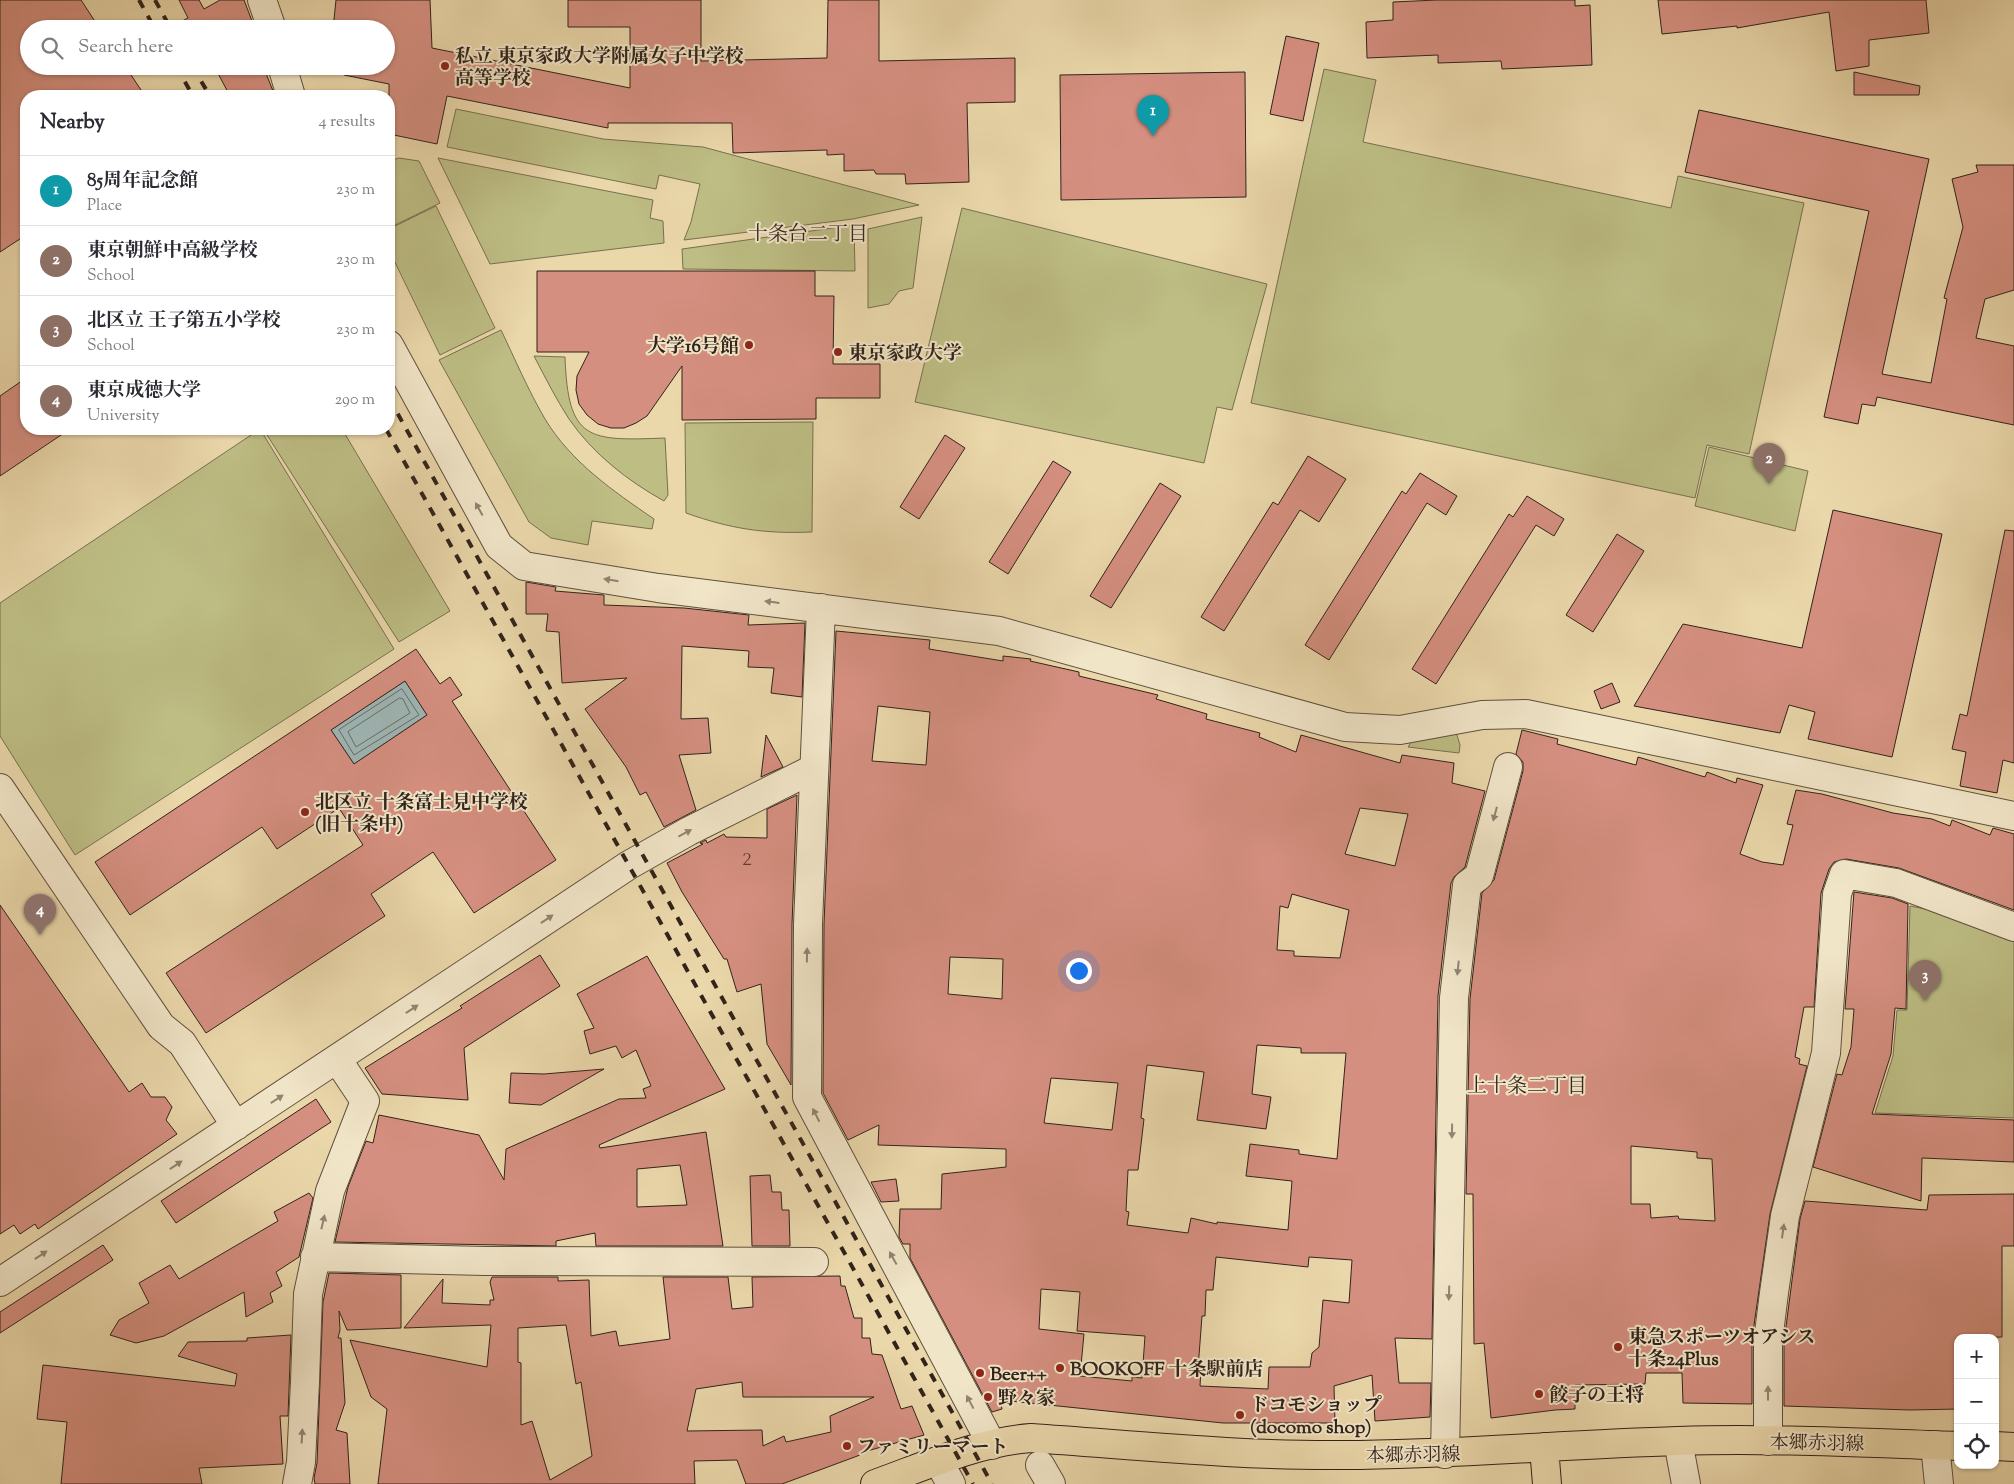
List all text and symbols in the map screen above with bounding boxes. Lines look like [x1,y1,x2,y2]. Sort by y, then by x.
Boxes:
search box [20,20,395,75]
icon: search [38,34,66,62]
text: Search here [78,34,173,61]
place label: 私立 東京家政大学附属女子中学校 高等学校 [455,44,744,93]
marker: 私立 東京家政大学附属女子中学校 高等学校 [439,60,451,72]
pin: 1 [1137,95,1169,136]
text: Nearby [40,108,105,138]
text: 4 results [319,111,375,134]
text: 85周年記念館 [87,168,198,195]
text: 1 [53,179,59,202]
text: 230 m [336,179,375,202]
text: Place [87,195,122,218]
district label: 十条台二丁目 [748,221,868,250]
text: 東京朝鮮中高級学校 [87,238,258,265]
text: 2 [52,249,60,272]
text: 230 m [336,249,375,272]
text: School [87,265,135,288]
text: 北区立 王子第五小学校 [87,308,281,335]
text: 3 [53,319,59,342]
text: 230 m [336,319,375,342]
place label: 大学16号館 [647,334,739,361]
text: School [87,335,135,358]
marker: 大学16号館 [743,339,755,351]
place label: 東京家政大学 [848,341,962,368]
marker: 東京家政大学 [832,346,844,358]
text: 東京成徳大学 [87,378,201,405]
text: 4 [52,389,60,412]
text: 290 m [335,389,375,412]
text: University [87,405,160,428]
pin: 2 [1753,443,1785,484]
one-way arrow [475,502,483,516]
one-way arrow [603,576,619,584]
one-way arrow [764,597,780,605]
place label: 北区立 十条富士見中学校 (旧十条中) [315,790,528,839]
marker: 北区立 十条富士見中学校 (旧十条中) [299,806,311,818]
one-way arrow [1491,807,1499,822]
one-way arrow [679,829,692,838]
house number: ２ [739,850,755,873]
pin: 4 [24,894,56,935]
one-way arrow [541,914,554,924]
one-way arrow [803,947,811,963]
your location [1066,958,1092,984]
pin: 3 [1909,960,1941,1001]
one-way arrow [1454,961,1462,977]
one-way arrow [405,1004,419,1014]
district label: 上十条二丁目 [1467,1073,1587,1102]
one-way arrow [270,1094,283,1104]
one-way arrow [812,1108,820,1122]
one-way arrow [1448,1123,1456,1139]
one-way arrow [169,1160,183,1170]
one-way arrow [319,1215,327,1230]
one-way arrow [1779,1223,1787,1239]
one-way arrow [34,1250,47,1260]
one-way arrow [889,1252,898,1265]
one-way arrow [1444,1285,1452,1301]
place label: 東急スポーツオアシス 十条24Plus [1628,1325,1815,1374]
map controls [1954,1334,1999,1469]
button: + [1954,1334,1999,1379]
marker: 東急スポーツオアシス 十条24Plus [1612,1341,1624,1353]
place label: BOOKOFF 十条駅前店 [1070,1357,1264,1384]
place label: Beer++ [990,1362,1047,1389]
marker: BOOKOFF 十条駅前店 [1054,1362,1066,1374]
marker: Beer++ [974,1367,986,1379]
button: − [1954,1379,1999,1424]
place label: 餃子の王将 [1549,1383,1644,1410]
one-way arrow [1764,1384,1772,1400]
place label: 野々家 [998,1386,1055,1413]
marker: 餃子の王将 [1533,1388,1545,1400]
marker: 野々家 [982,1391,994,1403]
place label: ドコモショップ (docomo shop) [1250,1393,1382,1442]
one-way arrow [966,1394,974,1409]
marker: ドコモショップ (docomo shop) [1234,1409,1246,1421]
button: locate [1954,1424,1999,1469]
one-way arrow [299,1427,307,1443]
street label: 本郷赤羽線 [1769,1430,1865,1459]
place label: ファミリーマート [857,1435,1009,1462]
marker: ファミリーマート [841,1440,853,1452]
street label: 本郷赤羽線 [1365,1442,1461,1471]

